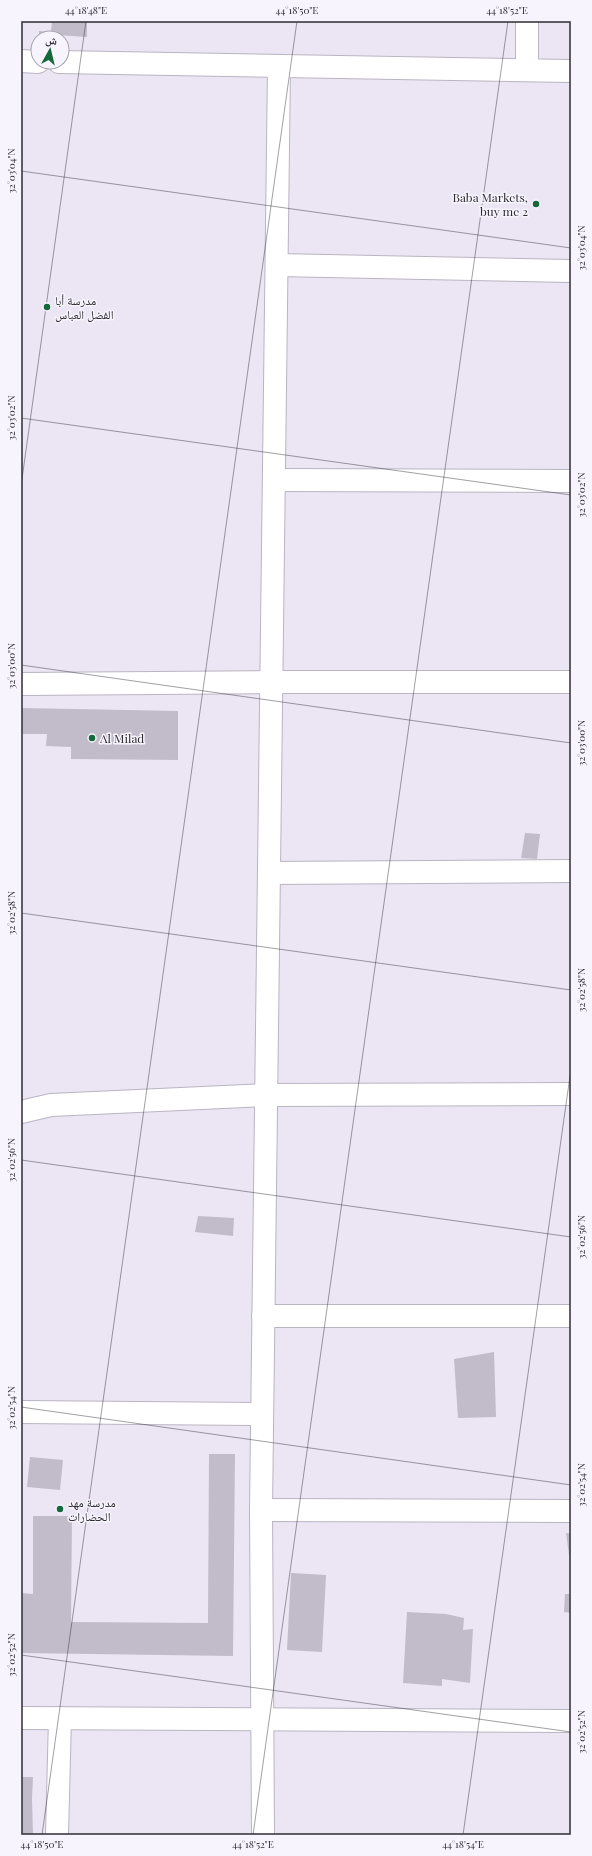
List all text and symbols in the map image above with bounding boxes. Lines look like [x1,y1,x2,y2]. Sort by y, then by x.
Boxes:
text: 44°18'48"E [65,3,107,17]
text: 44°18'50"E [276,3,318,17]
text: 44°18'52"E [486,3,528,17]
north arrow [30,30,70,70]
text: ش [44,31,59,49]
text: 32°03'04"N [4,149,18,193]
place label: Baba Markets, buy me 2 [452,189,528,219]
marker: Baba Markets, buy me 2 [531,199,541,209]
text: 32°03'04"N [574,226,588,270]
place label: مدرسة أبا الفضل العباس [55,292,114,322]
marker: مدرسة أبا الفضل العباس [42,302,52,312]
text: 32°03'02"N [4,396,18,440]
text: 32°03'02"N [574,473,588,517]
text: 32°03'00"N [4,643,18,689]
text: 32°03'00"N [574,720,588,766]
place label: Al Milad [99,730,144,746]
marker: Al Milad [87,733,97,743]
text: 32°02'58"N [4,891,18,935]
text: 32°02'58"N [574,968,588,1012]
text: 32°02'56"N [4,1138,18,1182]
text: 32°02'56"N [574,1215,588,1259]
text: 32°02'54"N [4,1386,18,1430]
text: 32°02'54"N [574,1463,588,1507]
place label: مدرسة مهد الحضارات [68,1494,116,1524]
marker: مدرسة مهد الحضارات [55,1504,65,1514]
text: 32°02'52"N [4,1633,18,1677]
text: 32°02'52"N [574,1710,588,1754]
text: 44°18'50"E [21,1837,63,1851]
text: 44°18'52"E [232,1837,274,1851]
text: 44°18'54"E [442,1837,484,1851]

